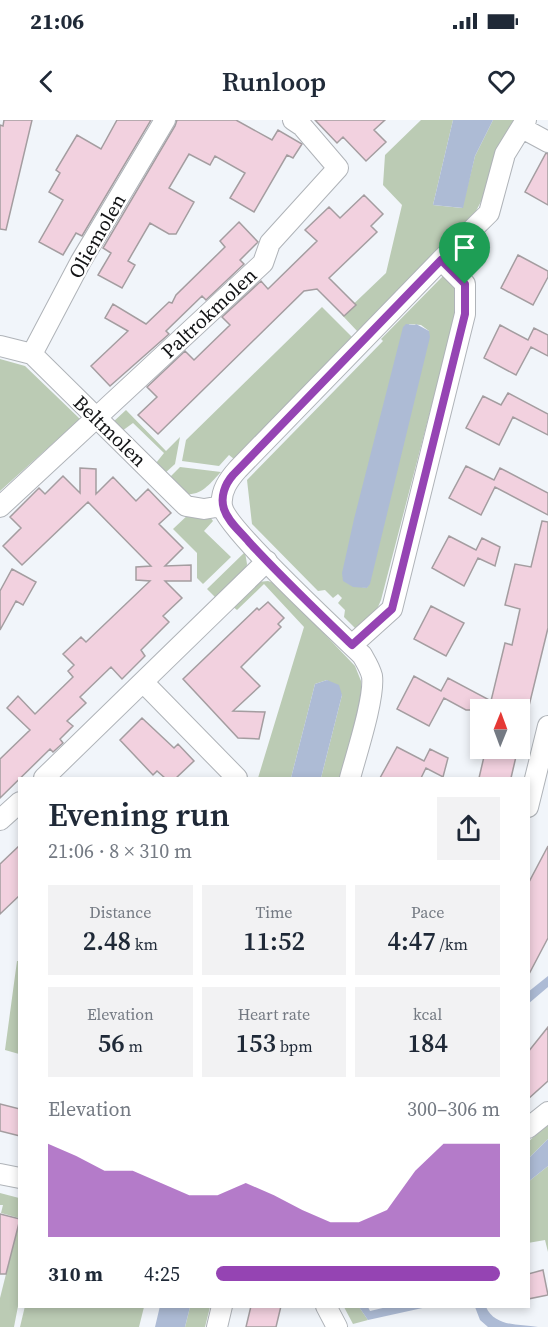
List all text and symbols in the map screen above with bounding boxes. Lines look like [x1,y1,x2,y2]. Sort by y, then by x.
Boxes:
text: 21:06 [30,6,84,36]
text: Runloop [222,63,326,100]
icon: back [30,65,63,98]
icon: heart [485,65,518,98]
street label: Oliemolen [62,189,132,283]
pin [439,222,490,284]
icon: arrive [448,231,481,264]
street label: Paltrokmolen [155,261,263,365]
street label: Beltmolen [67,389,153,473]
north arrow [470,699,530,759]
map controls [470,699,530,759]
text: Evening run [48,792,230,837]
button: share [437,797,500,860]
text: 21:06 · 8 × 310 m [48,837,192,865]
text: Distance [89,901,151,923]
text: Time [255,901,293,923]
text: Pace [411,901,444,923]
text: 2.48 [83,923,131,959]
text: 11:52 [243,923,305,959]
text: 4:47 [387,923,436,959]
text: km [131,933,158,955]
text: /km [436,933,468,955]
text: Elevation [87,1003,154,1025]
text: Heart rate [238,1003,310,1025]
text: kcal [413,1003,442,1025]
text: 56 [98,1025,125,1061]
text: 153 [235,1025,276,1061]
text: 184 [407,1025,448,1061]
text: m [125,1035,143,1057]
text: bpm [276,1035,313,1057]
text: Elevation [48,1095,132,1123]
text: 300–306 m [407,1095,500,1123]
text: 310 m [48,1260,103,1288]
text: 4:25 [144,1260,180,1288]

